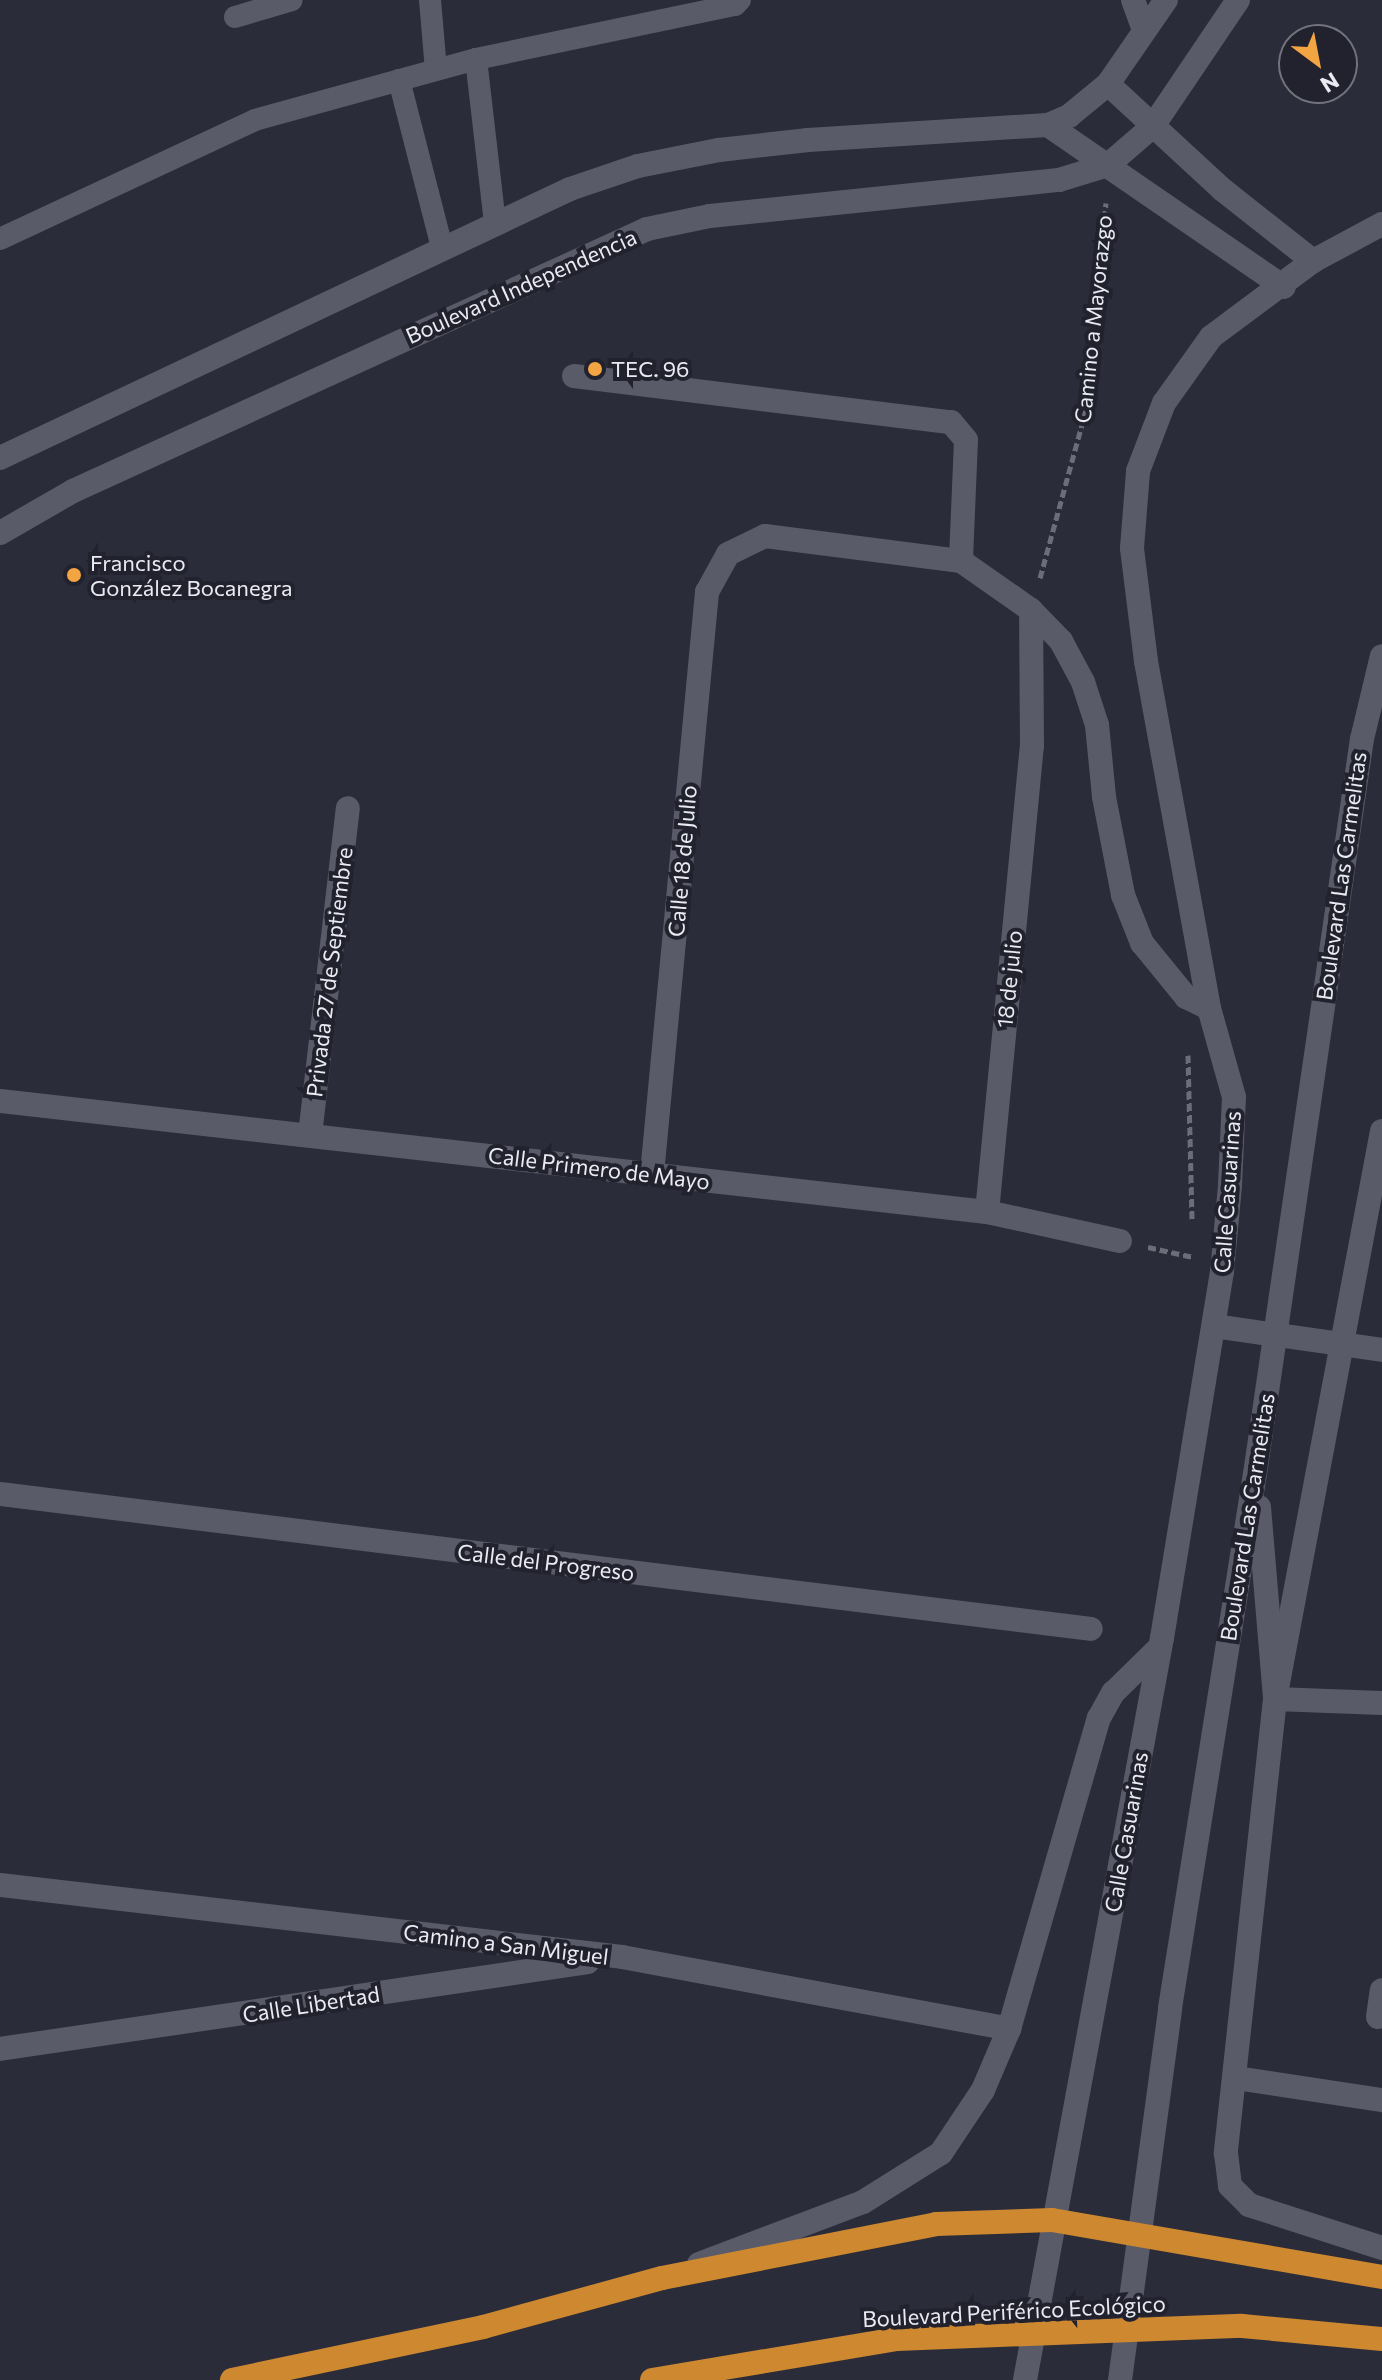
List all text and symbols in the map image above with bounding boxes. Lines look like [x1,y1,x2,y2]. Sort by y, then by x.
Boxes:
north arrow [1278,24,1358,104]
text: N [1316,67,1344,99]
street label: Camino a Mayorazgo [1069,214,1117,424]
street label: Boulevard Independencia [402,223,640,349]
place label: TEC. 96 [611,356,689,382]
marker: TEC. 96 [586,360,604,378]
place label: Francisco González Bocanegra [90,549,292,600]
marker: Francisco González Bocanegra [65,566,83,584]
street label: Boulevard Las Carmelitas [1310,750,1372,1002]
street label: Calle 18 de Julio [662,784,702,938]
street label: Privada 27 de Septiembre [301,846,357,1098]
street label: 18 de julio [991,929,1027,1029]
street label: Calle Casuarinas [1208,1110,1246,1274]
street label: Calle Primero de Mayo [487,1141,711,1195]
street label: Boulevard Las Carmelitas [1214,1391,1280,1643]
street label: Calle del Progreso [456,1538,636,1586]
street label: Calle Casuarinas [1099,1750,1153,1914]
street label: Camino a San Miguel [402,1918,610,1970]
street label: Calle Libertad [241,1980,381,2028]
street label: Boulevard Periférico Ecológico [862,2290,1166,2332]

